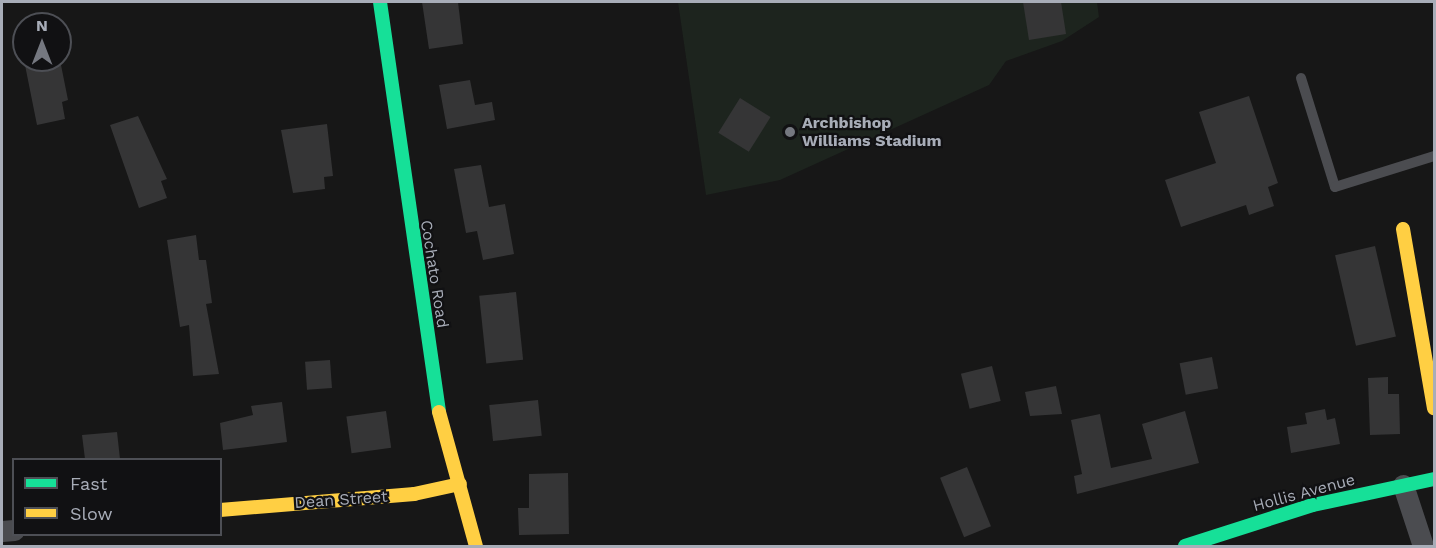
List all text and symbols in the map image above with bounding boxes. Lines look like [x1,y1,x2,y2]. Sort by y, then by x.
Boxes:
north arrow [12,12,72,72]
text: N [36,16,48,35]
place label: Archbishop Williams Stadium [802,113,941,151]
marker: Archbishop Williams Stadium [783,125,797,139]
street label: Cochato Road [416,219,452,329]
legend [12,458,222,536]
street label: Hollis Avenue [1250,470,1358,516]
text: Fast [70,473,107,494]
street label: Dean Street [294,487,388,513]
text: Slow [70,503,113,524]

